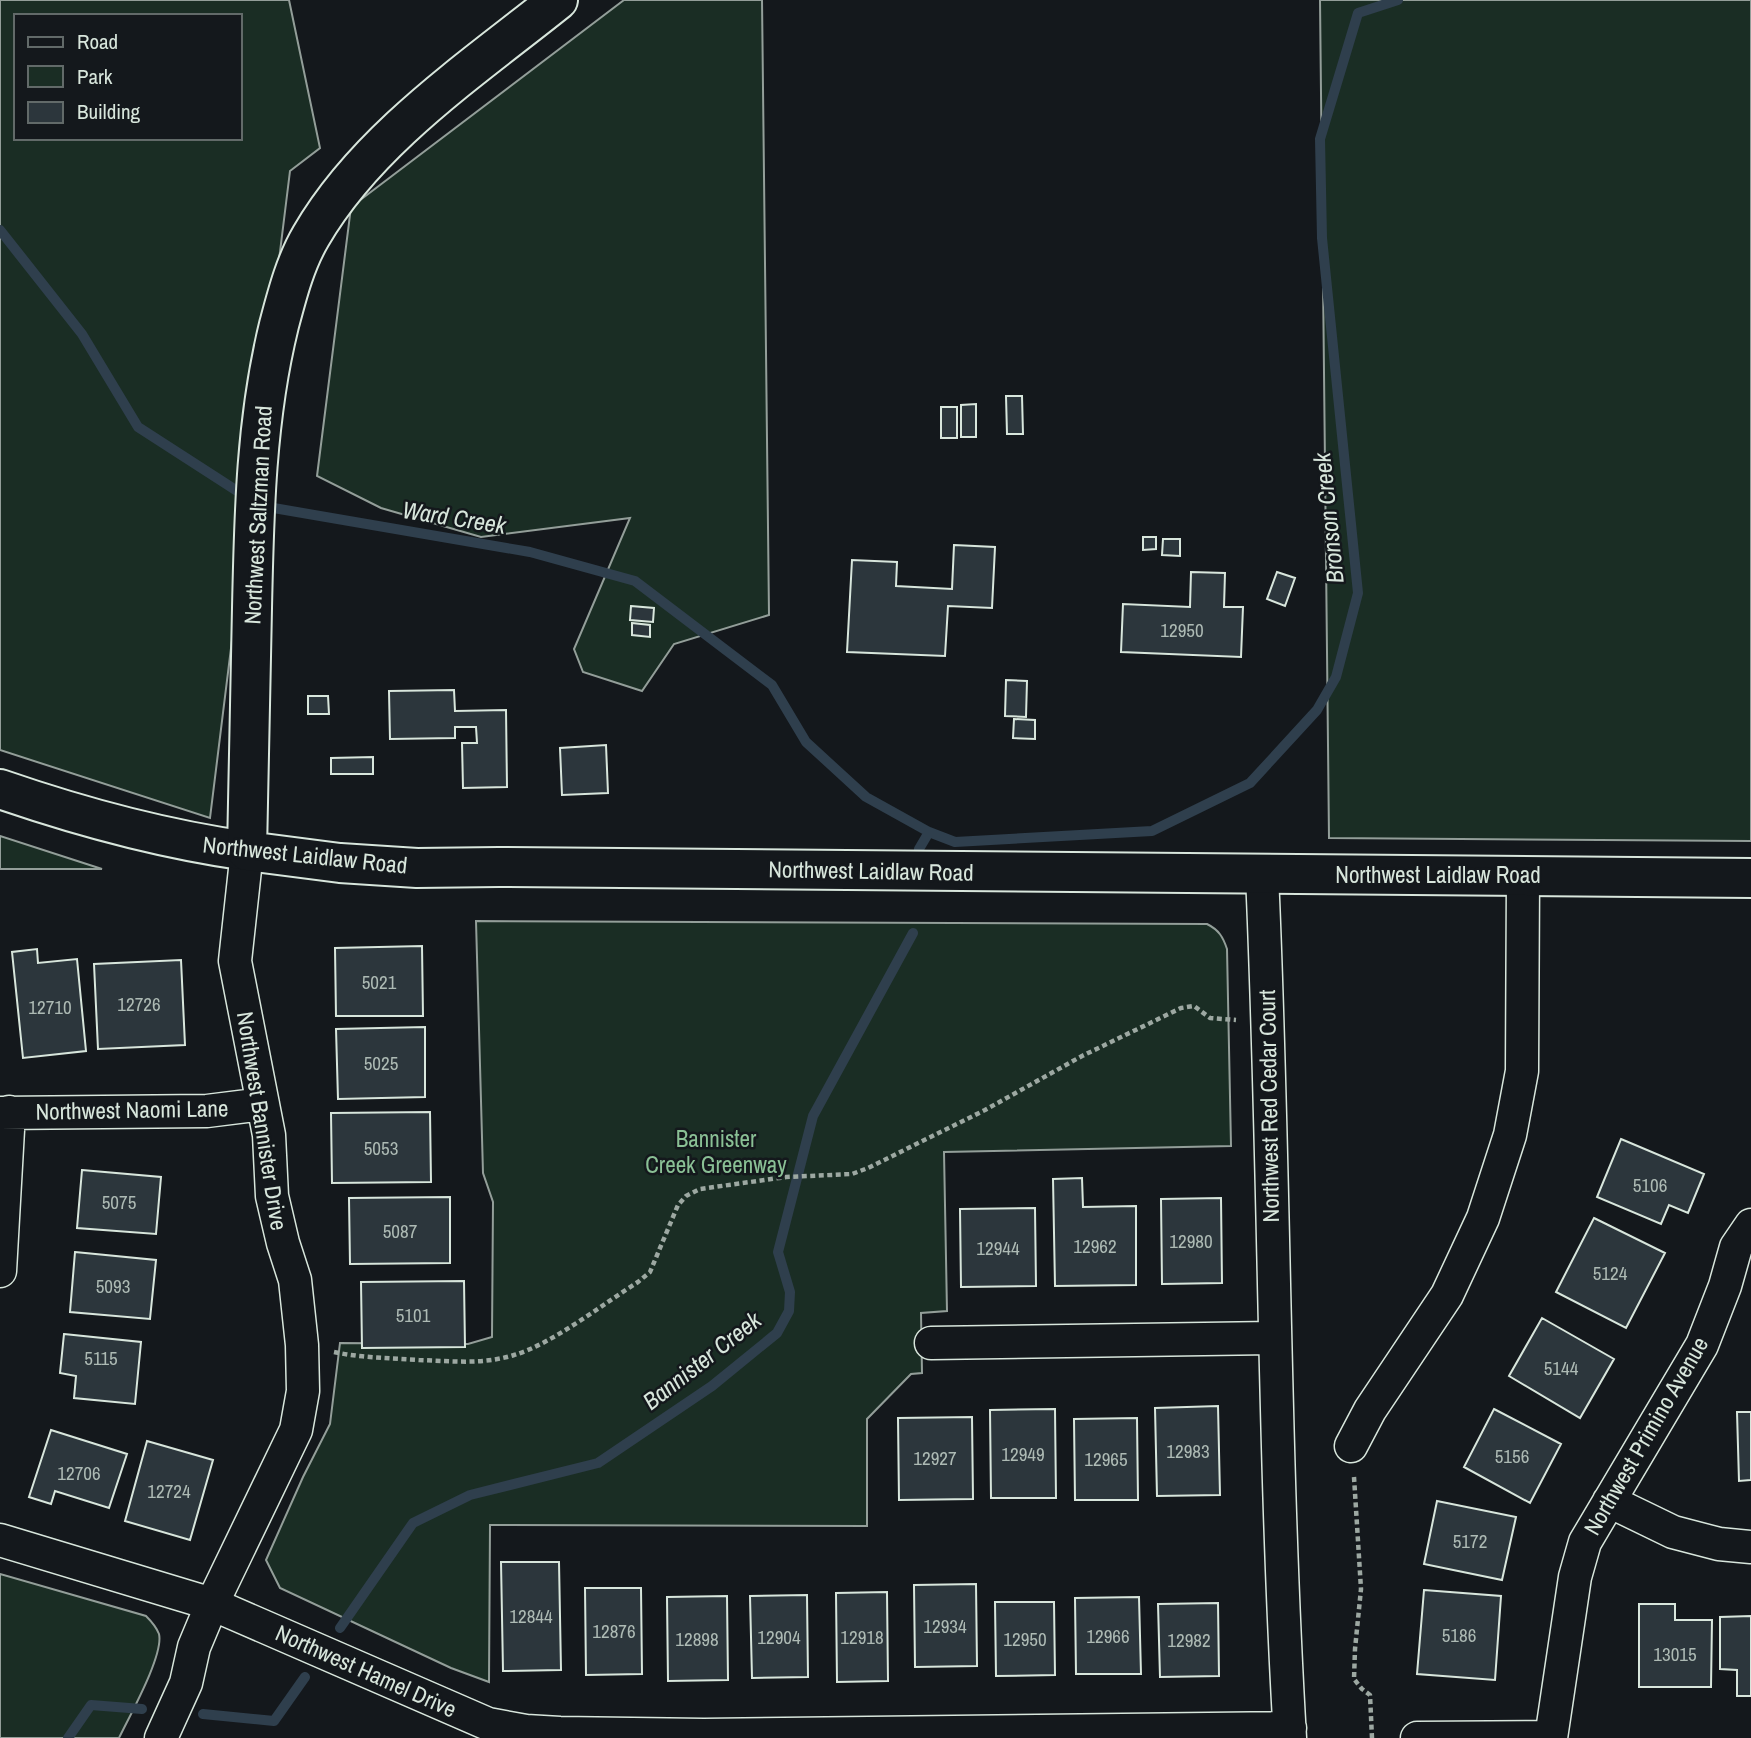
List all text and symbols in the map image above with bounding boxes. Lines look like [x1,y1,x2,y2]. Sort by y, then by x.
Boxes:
legend [14,14,242,140]
text: Road [77,27,118,56]
text: Park [77,62,113,91]
text: Building [77,97,141,126]
street label: Northwest Saltzman Road [236,405,279,625]
water label: Bronson Creek [1305,450,1351,585]
water label: Ward Creek [400,493,509,541]
house number: 12950 [1160,617,1204,643]
street label: Northwest Laidlaw Road [201,828,409,881]
street label: Northwest Laidlaw Road [768,853,974,888]
street label: Northwest Laidlaw Road [1335,859,1541,890]
house number: 5021 [362,969,397,995]
street label: Northwest Red Cedar Court [1251,989,1286,1223]
house number: 12726 [117,991,161,1017]
house number: 12710 [28,994,72,1020]
street label: Northwest Bannister Drive [230,1009,295,1233]
house number: 5025 [364,1050,399,1076]
street label: Northwest Naomi Lane [35,1092,229,1127]
park label: Bannister Creek Greenway [645,1123,787,1180]
house number: 5053 [364,1135,398,1161]
house number: 5106 [1633,1172,1667,1198]
house number: 5075 [102,1189,137,1215]
house number: 5087 [383,1218,418,1244]
house number: 12980 [1169,1228,1213,1254]
house number: 12962 [1073,1233,1117,1259]
house number: 12944 [976,1235,1020,1261]
house number: 5124 [1593,1260,1628,1286]
house number: 5093 [96,1273,130,1299]
house number: 5101 [396,1302,431,1328]
water label: Bannister Creek [636,1303,768,1417]
street label: Northwest Primino Avenue [1576,1331,1715,1541]
house number: 5115 [84,1345,118,1371]
house number: 5144 [1544,1355,1579,1381]
house number: 12983 [1166,1438,1210,1464]
house number: 12949 [1001,1441,1045,1467]
house number: 5156 [1495,1443,1529,1469]
house number: 12927 [913,1445,957,1471]
house number: 12965 [1084,1446,1128,1472]
house number: 12706 [57,1460,101,1486]
house number: 12724 [147,1478,191,1504]
house number: 5172 [1453,1528,1487,1554]
house number: 12844 [509,1603,553,1629]
house number: 12934 [923,1613,967,1639]
street label: Northwest Hamel Drive [271,1617,462,1724]
house number: 12876 [592,1618,636,1644]
house number: 5186 [1442,1622,1476,1648]
house number: 12966 [1086,1623,1130,1649]
house number: 12904 [757,1624,801,1650]
house number: 12918 [840,1624,884,1650]
house number: 12898 [675,1626,719,1652]
house number: 12950 [1003,1626,1047,1652]
house number: 12982 [1167,1627,1211,1653]
house number: 13015 [1653,1641,1697,1667]

